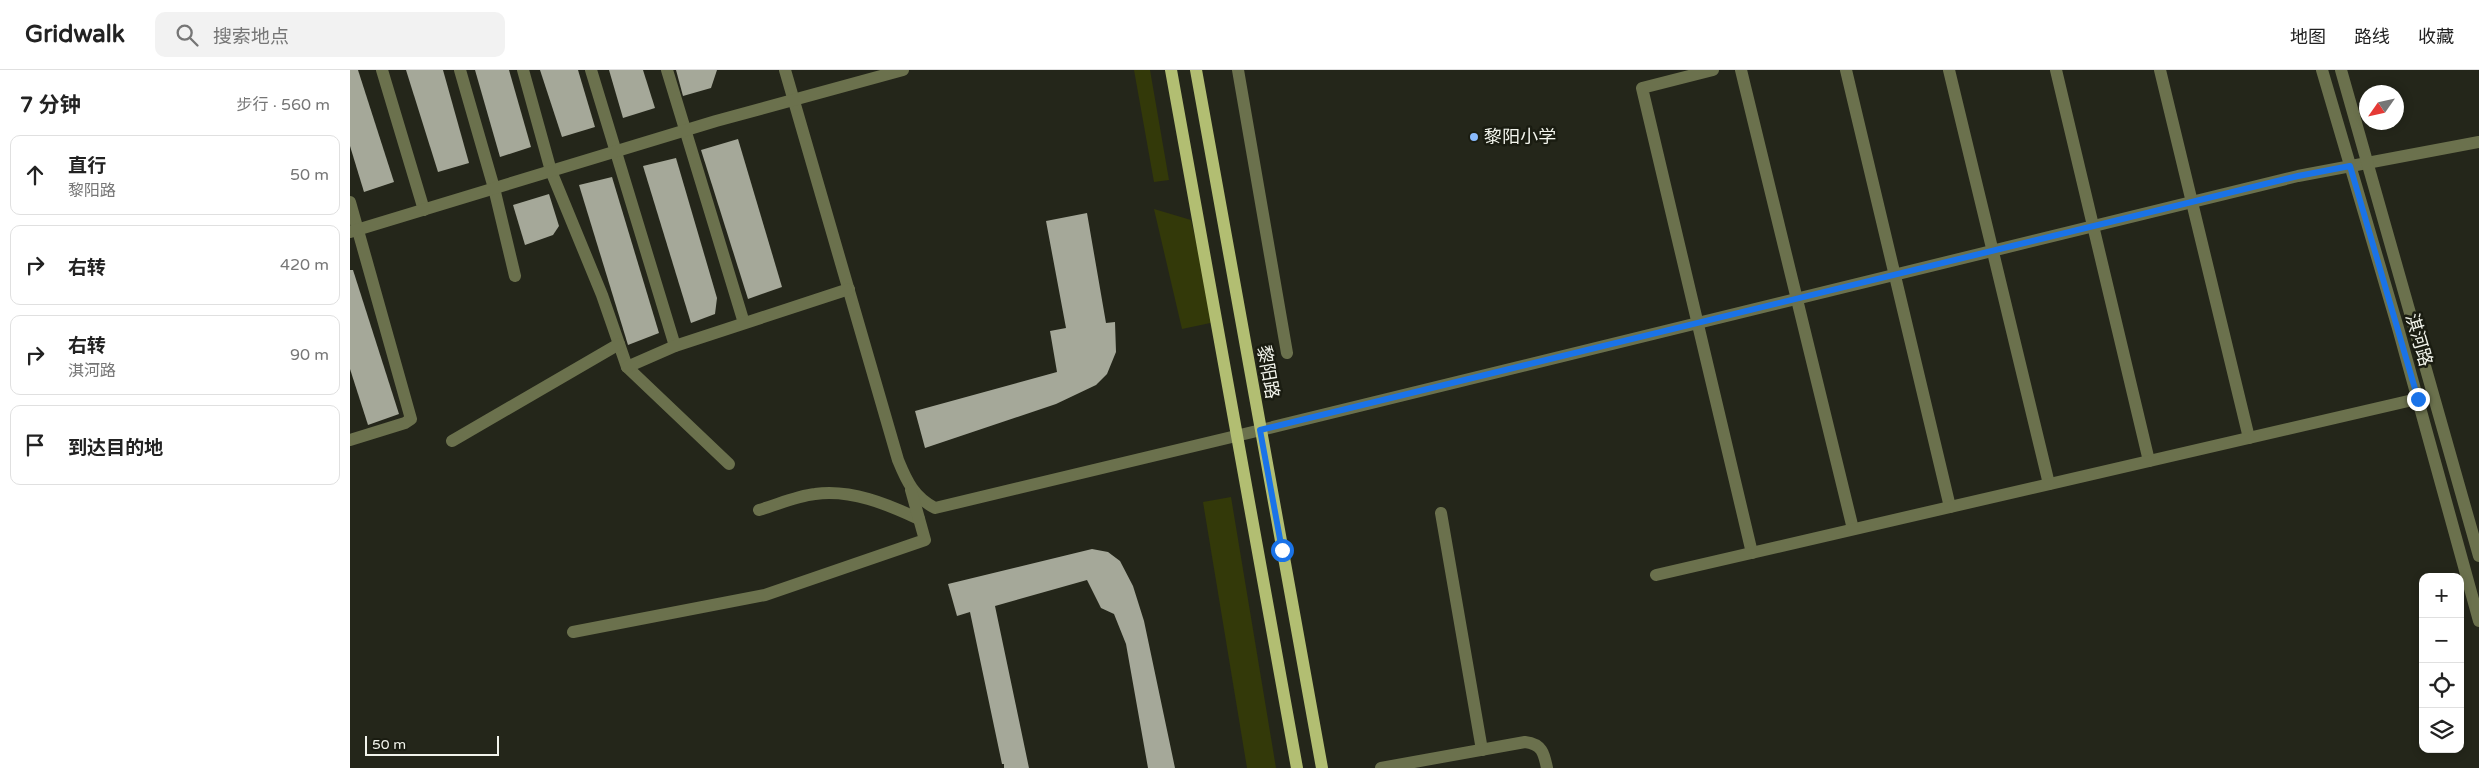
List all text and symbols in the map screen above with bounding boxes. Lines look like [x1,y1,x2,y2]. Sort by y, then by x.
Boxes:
search box [155,12,505,57]
text: Gridwalk [25,20,125,49]
icon: search [173,21,201,49]
text: 搜索地点 [213,26,289,48]
text: 地图 [2290,26,2326,48]
text: 路线 [2354,26,2390,48]
text: 收藏 [2418,26,2454,48]
north arrow [2359,85,2404,130]
text: 7 分钟 [20,93,81,118]
text: 步行 · 560 m [237,95,330,115]
place label: 黎阳小学 [1484,126,1556,148]
marker: 黎阳小学 [1468,131,1480,143]
text: 直行 [68,155,106,177]
icon: ahead [21,161,49,189]
text: 50 m [290,165,329,185]
text: 黎阳路 [68,181,116,201]
icon: right [21,251,49,279]
text: 420 m [280,255,329,275]
text: 右转 [68,257,106,279]
street label: 淇河路 [2401,311,2437,369]
text: 右转 [68,335,106,357]
icon: right [21,341,49,369]
street label: 黎阳路 [1252,344,1284,400]
text: 90 m [290,345,329,365]
text: 淇河路 [68,361,116,381]
route end [2407,388,2430,411]
icon: arrive [21,431,49,459]
text: 到达目的地 [68,437,163,459]
route start [1271,539,1294,562]
map controls [2419,573,2464,753]
button: + [2419,573,2464,618]
button: − [2419,618,2464,663]
button: locate [2419,663,2464,708]
button: layers [2419,708,2464,753]
scale bar [365,733,499,756]
text: 50 m [372,736,406,753]

